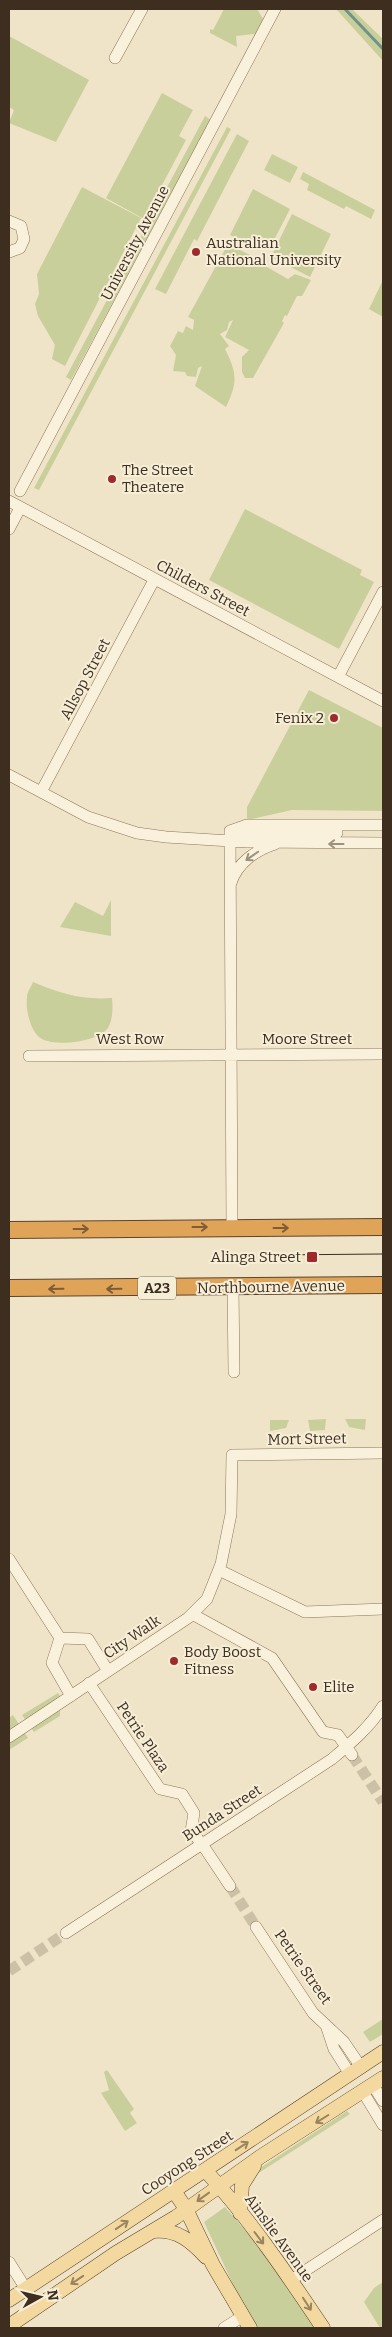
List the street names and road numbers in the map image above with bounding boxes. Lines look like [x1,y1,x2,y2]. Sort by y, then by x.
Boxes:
street label: University Avenue [97,182,173,304]
street label: Childers Street [153,556,253,620]
street label: Allsop Street [56,635,114,723]
street label: West Row [96,1030,165,1048]
street label: Moore Street [262,1030,353,1048]
road number: A23 [138,1276,176,1300]
street label: Northbourne Avenue [197,1277,345,1297]
street label: Mort Street [267,1429,347,1449]
street label: City Walk [100,1611,164,1663]
street label: Petrie Plaza [113,1698,173,1776]
street label: Bunda Street [179,1781,265,1845]
street label: Petrie Street [271,1926,336,2008]
street label: Cooyong Street [138,2126,237,2199]
street label: Ainslie Avenue [241,2191,317,2285]

